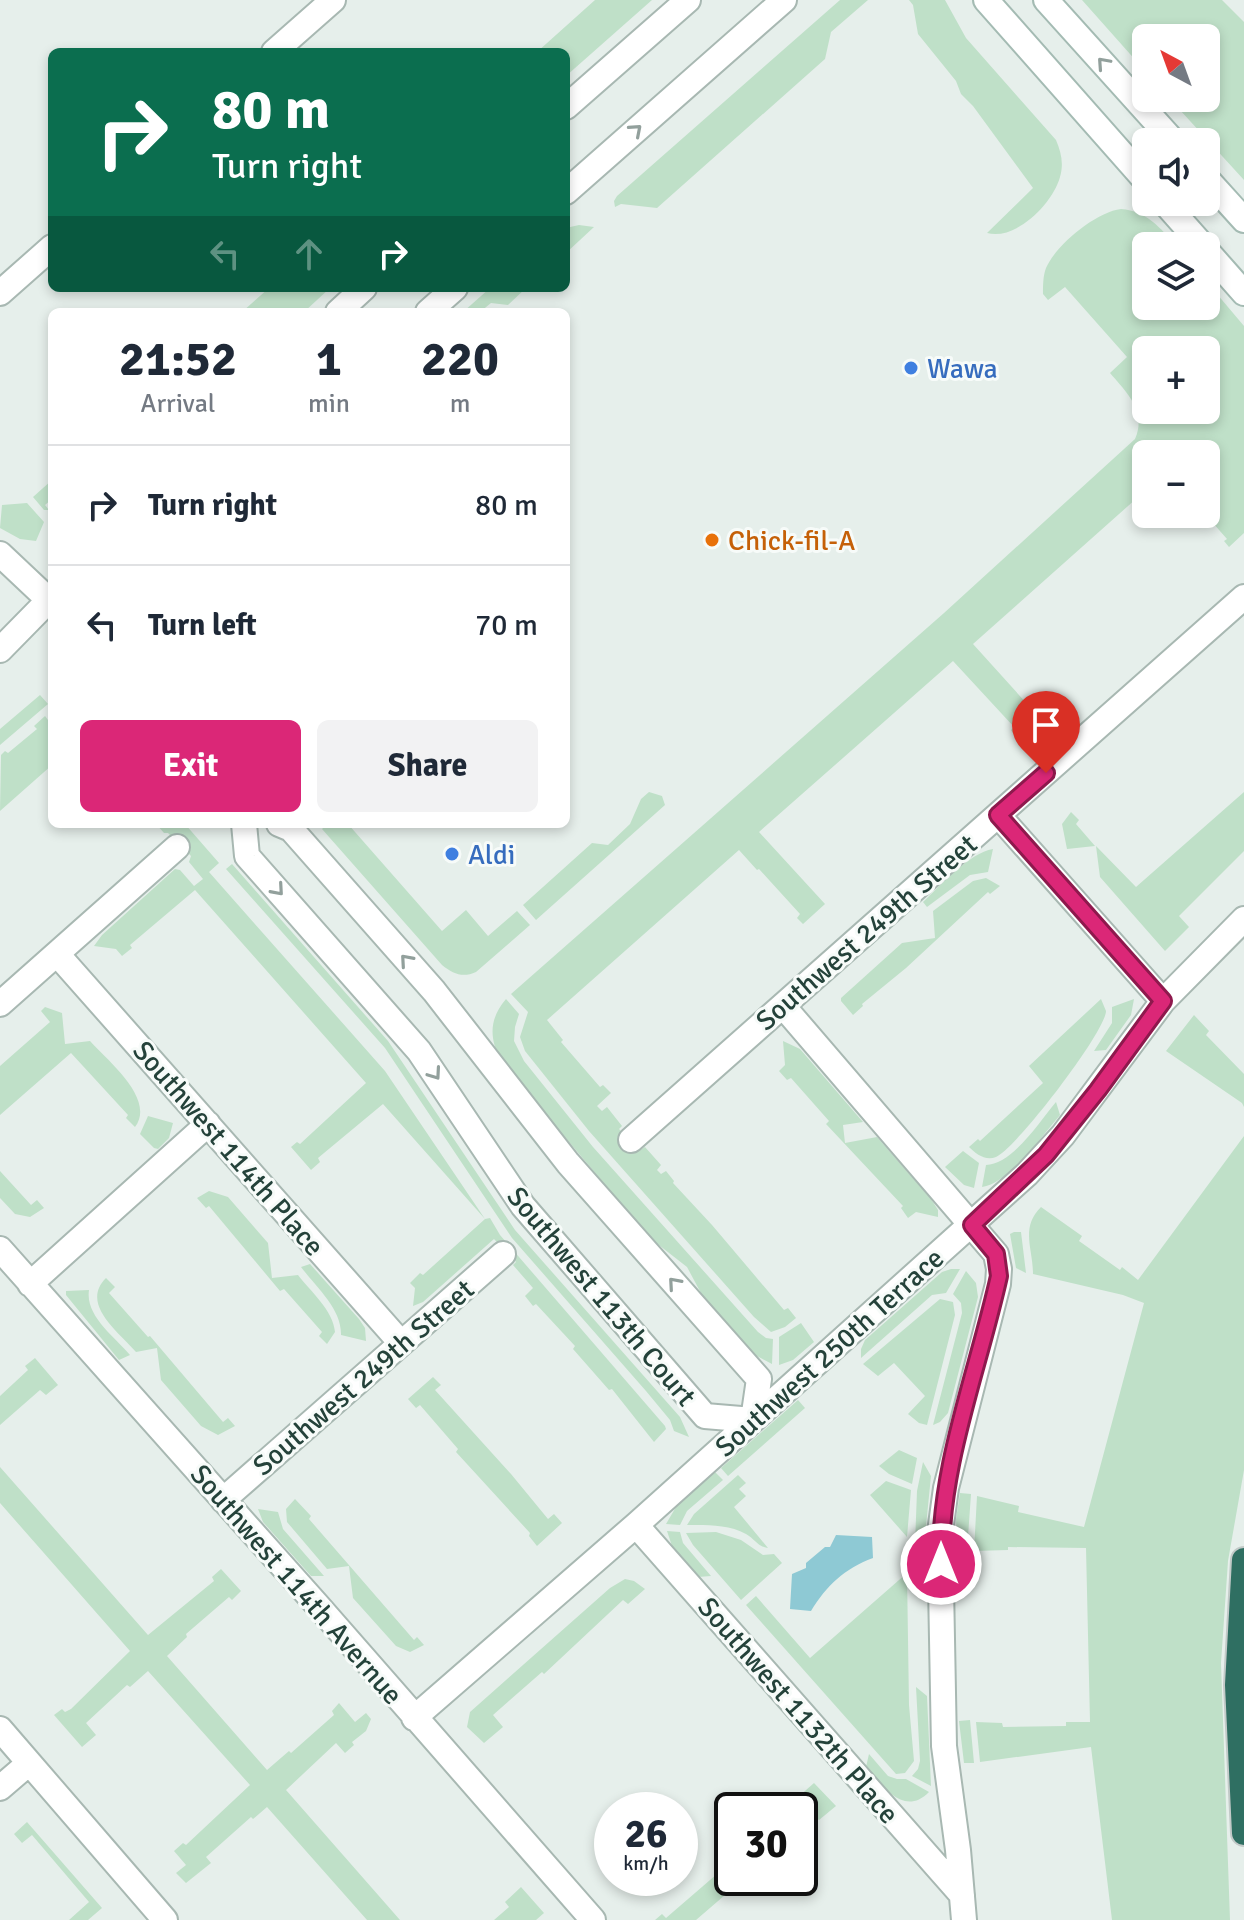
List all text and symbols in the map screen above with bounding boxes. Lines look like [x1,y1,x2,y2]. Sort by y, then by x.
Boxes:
north arrow [1132,24,1220,112]
map controls [1132,24,1220,528]
one-way arrow [1098,58,1113,73]
text: 80 m [212,75,330,144]
icon: right [80,80,184,184]
one-way arrow [627,125,642,140]
button: sound [1132,128,1220,216]
text: Turn right [212,144,362,189]
icon: left [203,232,247,276]
icon: ahead [287,232,331,276]
icon: right [371,232,415,276]
button: layers [1132,232,1220,320]
text: 21:52 [119,330,237,389]
text: 1 [316,330,342,389]
text: 220 [421,330,499,389]
button: + [1132,336,1220,424]
place label: Wawa [927,352,998,386]
marker: Wawa [902,359,920,377]
text: Arrival [141,388,215,420]
text: min [308,388,350,420]
text: m [450,388,470,420]
button: − [1132,440,1220,528]
icon: right [80,483,124,527]
text: Turn right [148,487,277,524]
text: 80 m [475,487,538,524]
place label: Chick-fil-A [728,524,855,558]
marker: Chick-fil-A [703,531,721,549]
icon: left [80,603,124,647]
text: Turn left [148,607,257,644]
text: 70 m [475,607,538,644]
pin [1012,691,1080,773]
icon: arrive [1024,703,1068,747]
button: Exit [80,720,301,812]
button: Share [317,720,538,812]
street label: Southwest 249th Street [749,827,984,1038]
place label: Aldi [468,838,515,872]
marker: Aldi [443,845,461,863]
one-way arrow [268,881,282,896]
one-way arrow [402,954,416,969]
street label: Southwest 114th Place [126,1034,331,1263]
one-way arrow [425,1065,440,1079]
street label: Southwest 113th Court [500,1180,703,1413]
street label: Southwest 250th Terrace [708,1241,951,1464]
street label: Southwest 249th Street [246,1272,481,1483]
one-way arrow [670,1277,684,1292]
street label: Southwest 114th Avernue [183,1458,410,1712]
position arrow [899,1522,983,1606]
street label: Southwest 1132th Place [691,1590,906,1831]
speed limit sign: 30 [714,1792,818,1896]
text: 26 [624,1809,668,1859]
text: km/h [623,1851,669,1876]

